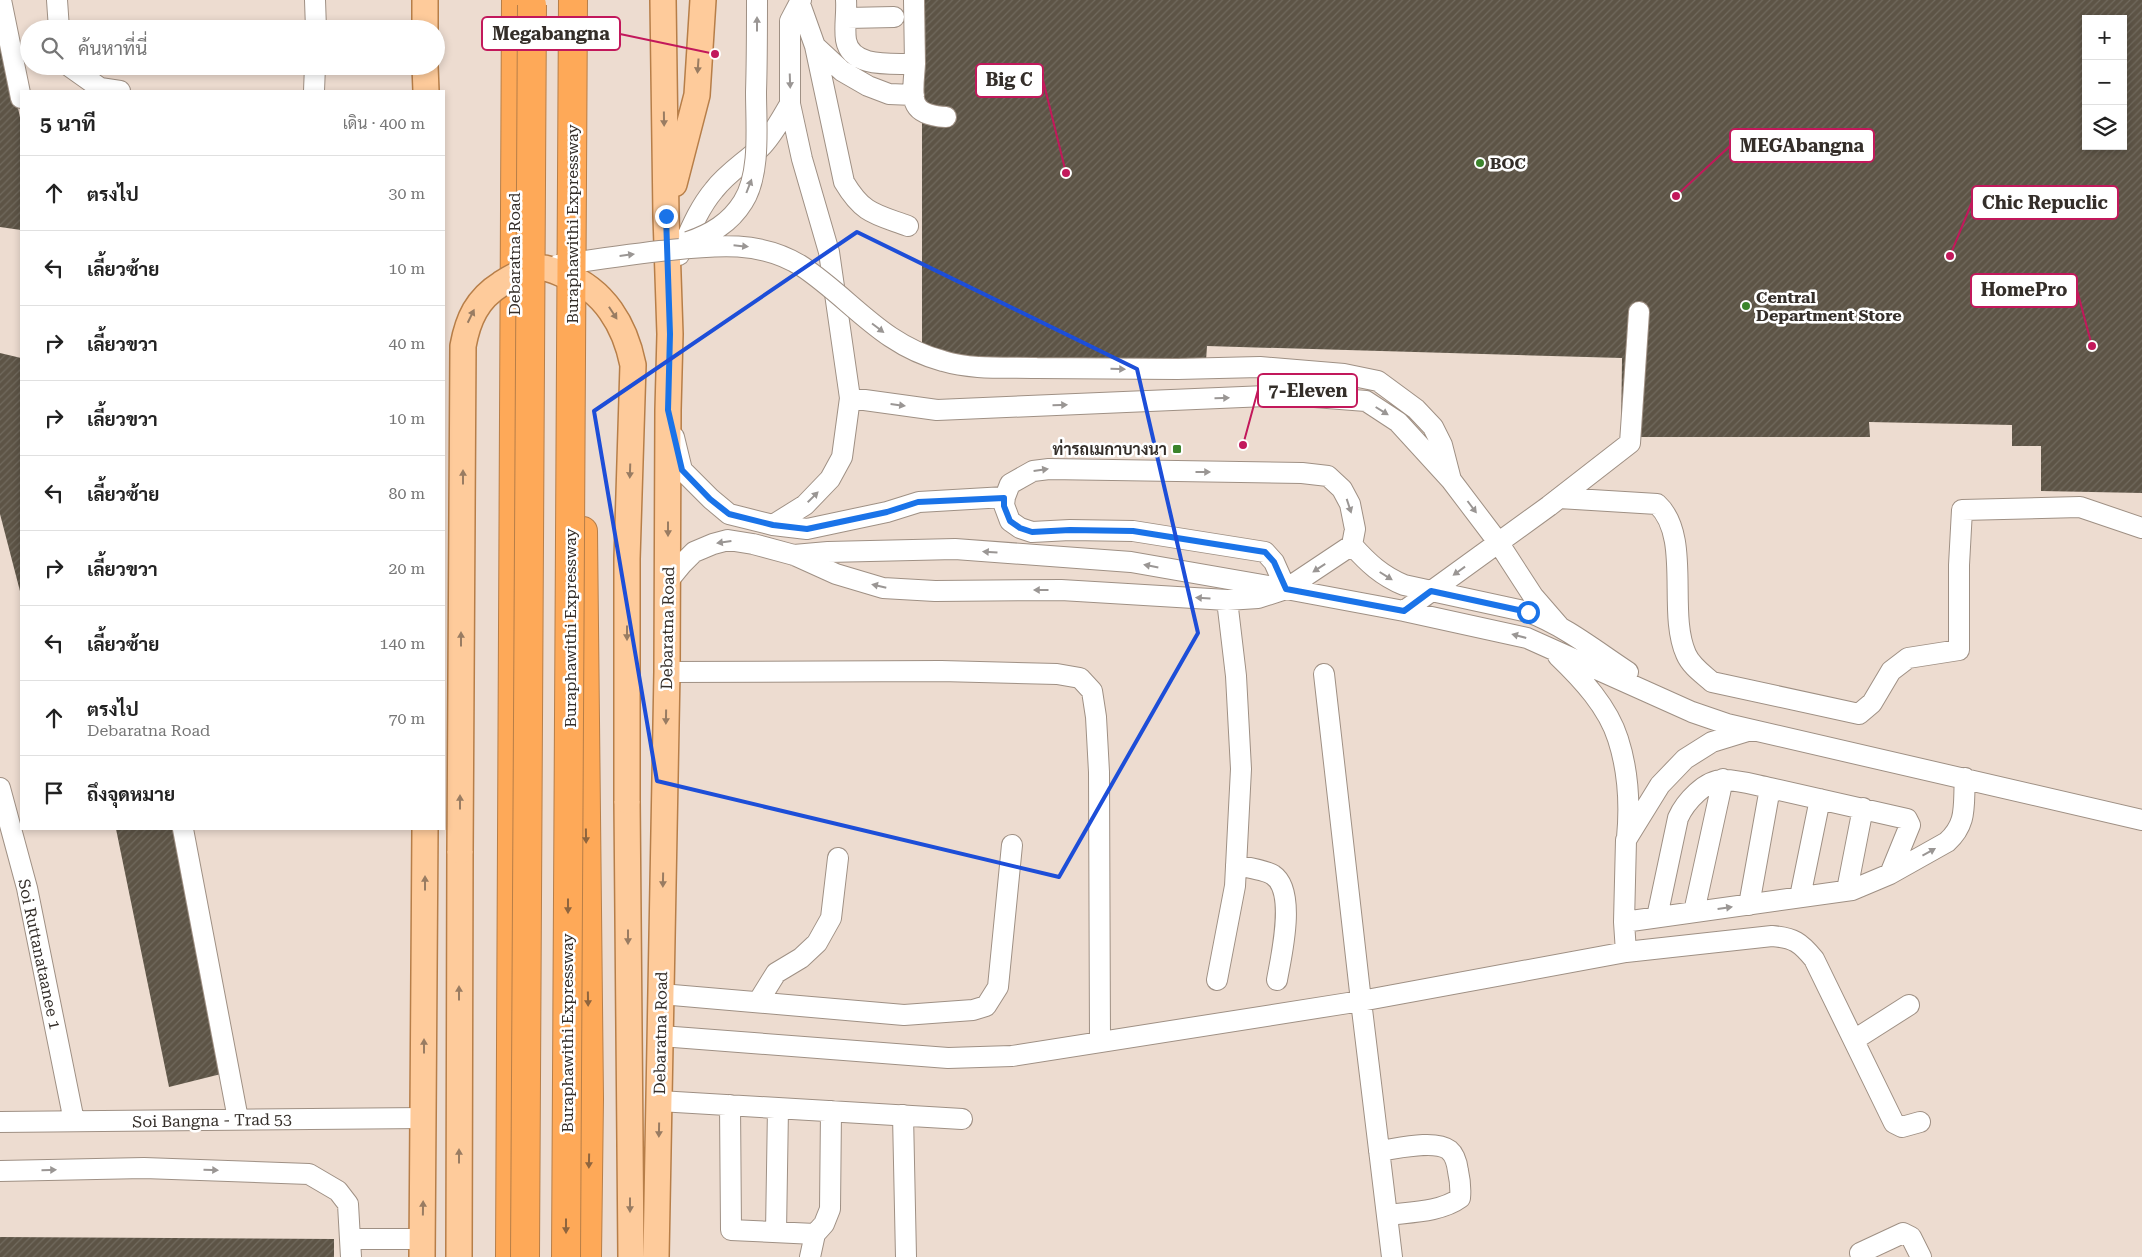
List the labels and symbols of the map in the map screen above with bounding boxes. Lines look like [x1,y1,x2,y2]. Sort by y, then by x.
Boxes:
one-way arrow [753,16,761,32]
callout: Megabangna [482,17,620,50]
text: Megabangna [492,23,610,44]
one-way arrow [694,58,702,74]
callout: Big C [976,64,1043,97]
text: Big C [985,69,1033,90]
one-way arrow [786,73,794,89]
one-way arrow [661,111,669,127]
street label: Buraphawithi Expressway [563,124,582,324]
callout: MEGAbangna [1730,129,1874,162]
text: MEGAbangna [1740,135,1865,156]
place label: BOC [1490,154,1526,173]
marker: BOC [1474,157,1486,169]
one-way arrow [745,178,753,193]
callout: Chic Repuclic [1972,186,2118,219]
street label: Debaratna Road [505,192,524,316]
text: Chic Repuclic [1982,192,2108,213]
route end [655,205,678,228]
one-way arrow [733,242,749,250]
one-way arrow [619,251,635,259]
callout: HomePro [1971,274,2077,307]
text: HomePro [1981,279,2068,300]
place label: Central Department Store [1756,288,1902,325]
marker: Central Department Store [1740,300,1752,312]
one-way arrow [608,306,617,320]
one-way arrow [468,309,476,323]
one-way arrow [871,323,885,333]
one-way arrow [1111,365,1127,373]
callout: 7-Eleven [1258,374,1357,407]
text: 7-Eleven [1268,380,1348,401]
one-way arrow [1215,394,1231,402]
one-way arrow [1052,400,1068,408]
one-way arrow [890,401,906,409]
one-way arrow [1375,406,1388,416]
place label: ท่ารถเมกาบางนา [1053,439,1167,459]
marker: ท่ารถเมกาบางนา [1171,443,1183,455]
one-way arrow [626,463,634,479]
one-way arrow [1033,466,1049,474]
one-way arrow [1195,468,1211,476]
one-way arrow [459,469,467,485]
one-way arrow [807,491,819,503]
one-way arrow [1346,498,1353,513]
one-way arrow [1466,500,1477,513]
one-way arrow [664,521,672,537]
street label: Buraphawithi Expressway [561,528,580,728]
one-way arrow [715,539,731,547]
one-way arrow [981,547,997,555]
one-way arrow [1143,562,1159,570]
one-way arrow [1313,563,1326,573]
street label: Debaratna Road [657,566,678,690]
one-way arrow [1452,566,1466,576]
one-way arrow [1380,572,1393,581]
one-way arrow [871,582,886,590]
one-way arrow [1033,586,1049,594]
one-way arrow [1195,594,1211,602]
route start [1517,601,1540,624]
one-way arrow [623,625,631,641]
one-way arrow [457,631,465,647]
one-way arrow [1511,632,1526,640]
one-way arrow [662,710,670,726]
one-way arrow [456,794,464,810]
one-way arrow [583,828,591,844]
one-way arrow [1922,848,1937,856]
one-way arrow [659,872,667,888]
one-way arrow [421,875,429,891]
street label: Soi Ruttanataanee 1 [14,877,65,1031]
one-way arrow [564,898,572,914]
one-way arrow [1717,904,1733,912]
one-way arrow [624,930,632,946]
street label: Buraphawithi Expressway [558,933,577,1133]
street label: Debaratna Road [650,971,671,1095]
one-way arrow [455,985,463,1001]
one-way arrow [584,991,592,1007]
one-way arrow [420,1038,428,1054]
street label: Soi Bangna - Trad 53 [132,1110,292,1131]
one-way arrow [655,1122,663,1138]
one-way arrow [455,1148,463,1164]
one-way arrow [584,1153,592,1169]
one-way arrow [41,1166,57,1174]
one-way arrow [203,1167,219,1175]
one-way arrow [626,1197,634,1213]
one-way arrow [419,1200,427,1216]
one-way arrow [562,1218,570,1234]

